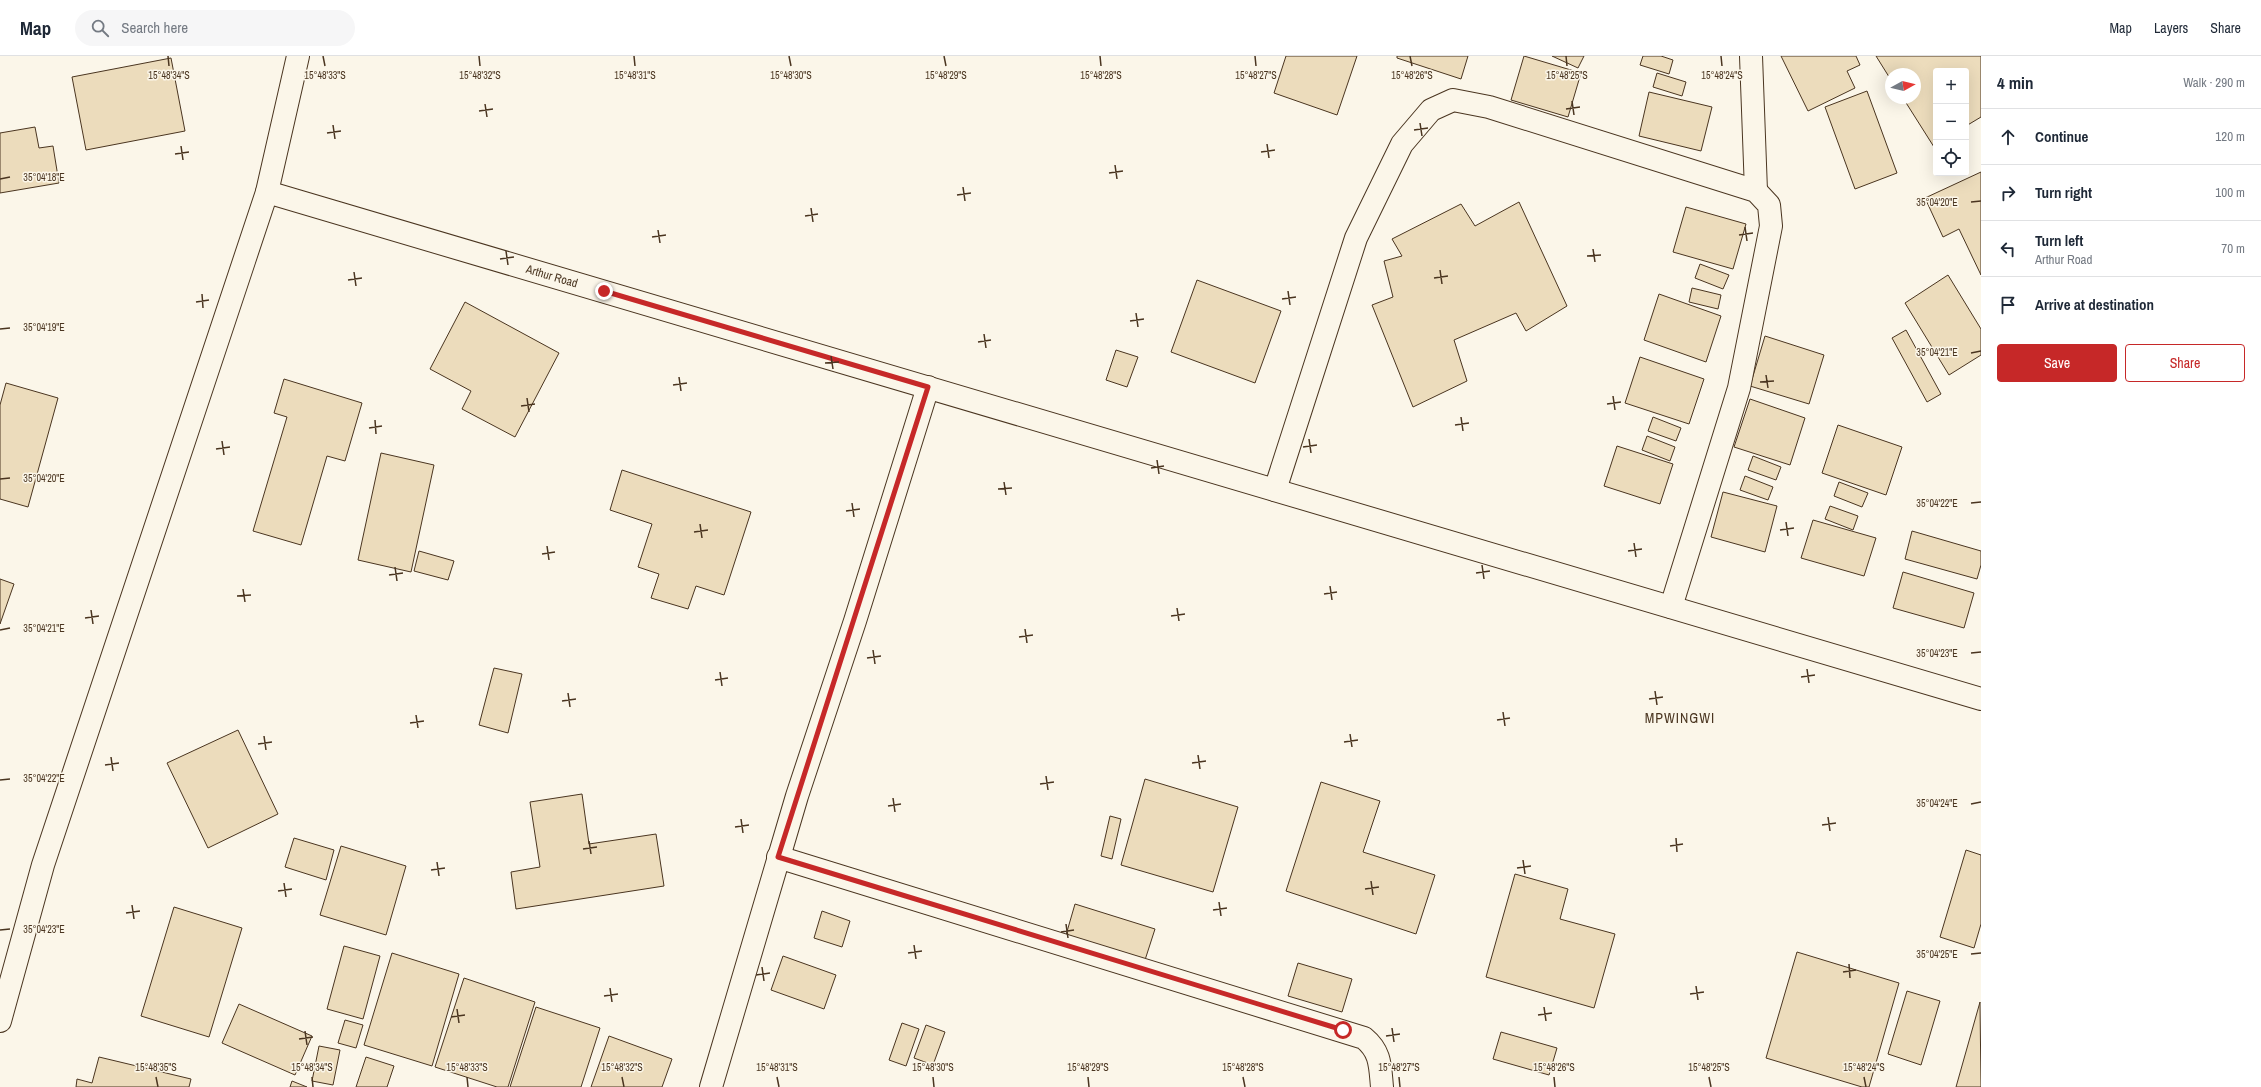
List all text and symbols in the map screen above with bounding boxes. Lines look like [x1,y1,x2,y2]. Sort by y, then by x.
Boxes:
search box [75,10,355,46]
text: Map [20,15,51,41]
icon: search [89,17,111,39]
text: Search here [121,17,188,38]
text: Map [2110,19,2132,37]
text: Layers [2154,19,2188,37]
text: Share [2210,19,2241,37]
north arrow [1885,68,1921,104]
map controls [1933,68,1969,176]
button: + [1933,68,1969,104]
text: 15°48'34"S [148,69,190,82]
text: 15°48'33"S [304,69,346,82]
text: 15°48'32"S [459,69,501,82]
text: 15°48'31"S [614,69,656,82]
text: 15°48'30"S [770,69,812,82]
text: 15°48'29"S [925,69,967,82]
text: 15°48'28"S [1080,69,1122,82]
text: 15°48'27"S [1235,69,1277,82]
text: 15°48'26"S [1391,69,1433,82]
text: 15°48'25"S [1546,69,1588,82]
text: 15°48'24"S [1701,69,1743,82]
text: 4 min [1997,71,2033,94]
text: Walk · 290 m [2183,74,2245,91]
button: − [1933,104,1969,140]
icon: ahead [1997,126,2019,148]
text: Continue [2035,126,2088,147]
text: 120 m [2215,128,2245,145]
button: locate [1933,140,1969,176]
text: 35°04'18"E [23,171,65,184]
icon: right [1997,182,2019,204]
text: Turn right [2035,182,2092,203]
text: 100 m [2215,184,2245,201]
text: 35°04'20"E [1916,196,1958,209]
text: Turn left [2035,230,2083,251]
icon: left [1997,238,2019,260]
text: 70 m [2221,240,2245,257]
text: Arthur Road [2035,251,2092,268]
street label: Arthur Road [523,261,580,291]
route end [595,282,613,300]
icon: arrive [1997,294,2019,316]
text: Arrive at destination [2035,294,2154,315]
text: 35°04'19"E [23,321,65,334]
button: Save [1997,344,2117,382]
button: Share [2125,344,2245,382]
text: 35°04'21"E [1916,346,1958,359]
text: 35°04'20"E [23,472,65,485]
text: 35°04'22"E [1916,497,1958,510]
text: 35°04'21"E [23,622,65,635]
text: 35°04'23"E [1916,647,1958,660]
district label: MPWINGWI [1645,709,1715,727]
text: 35°04'22"E [23,772,65,785]
text: 35°04'24"E [1916,797,1958,810]
text: 35°04'23"E [23,923,65,936]
text: 35°04'25"E [1916,948,1958,961]
route start [1334,1021,1352,1039]
text: 15°48'35"S [135,1061,177,1074]
text: 15°48'34"S [291,1061,333,1074]
text: 15°48'33"S [446,1061,488,1074]
text: 15°48'32"S [601,1061,643,1074]
text: 15°48'31"S [756,1061,798,1074]
text: 15°48'30"S [912,1061,954,1074]
text: 15°48'29"S [1067,1061,1109,1074]
text: 15°48'28"S [1222,1061,1264,1074]
text: 15°48'27"S [1378,1061,1420,1074]
text: 15°48'26"S [1533,1061,1575,1074]
text: 15°48'25"S [1688,1061,1730,1074]
text: 15°48'24"S [1843,1061,1885,1074]

